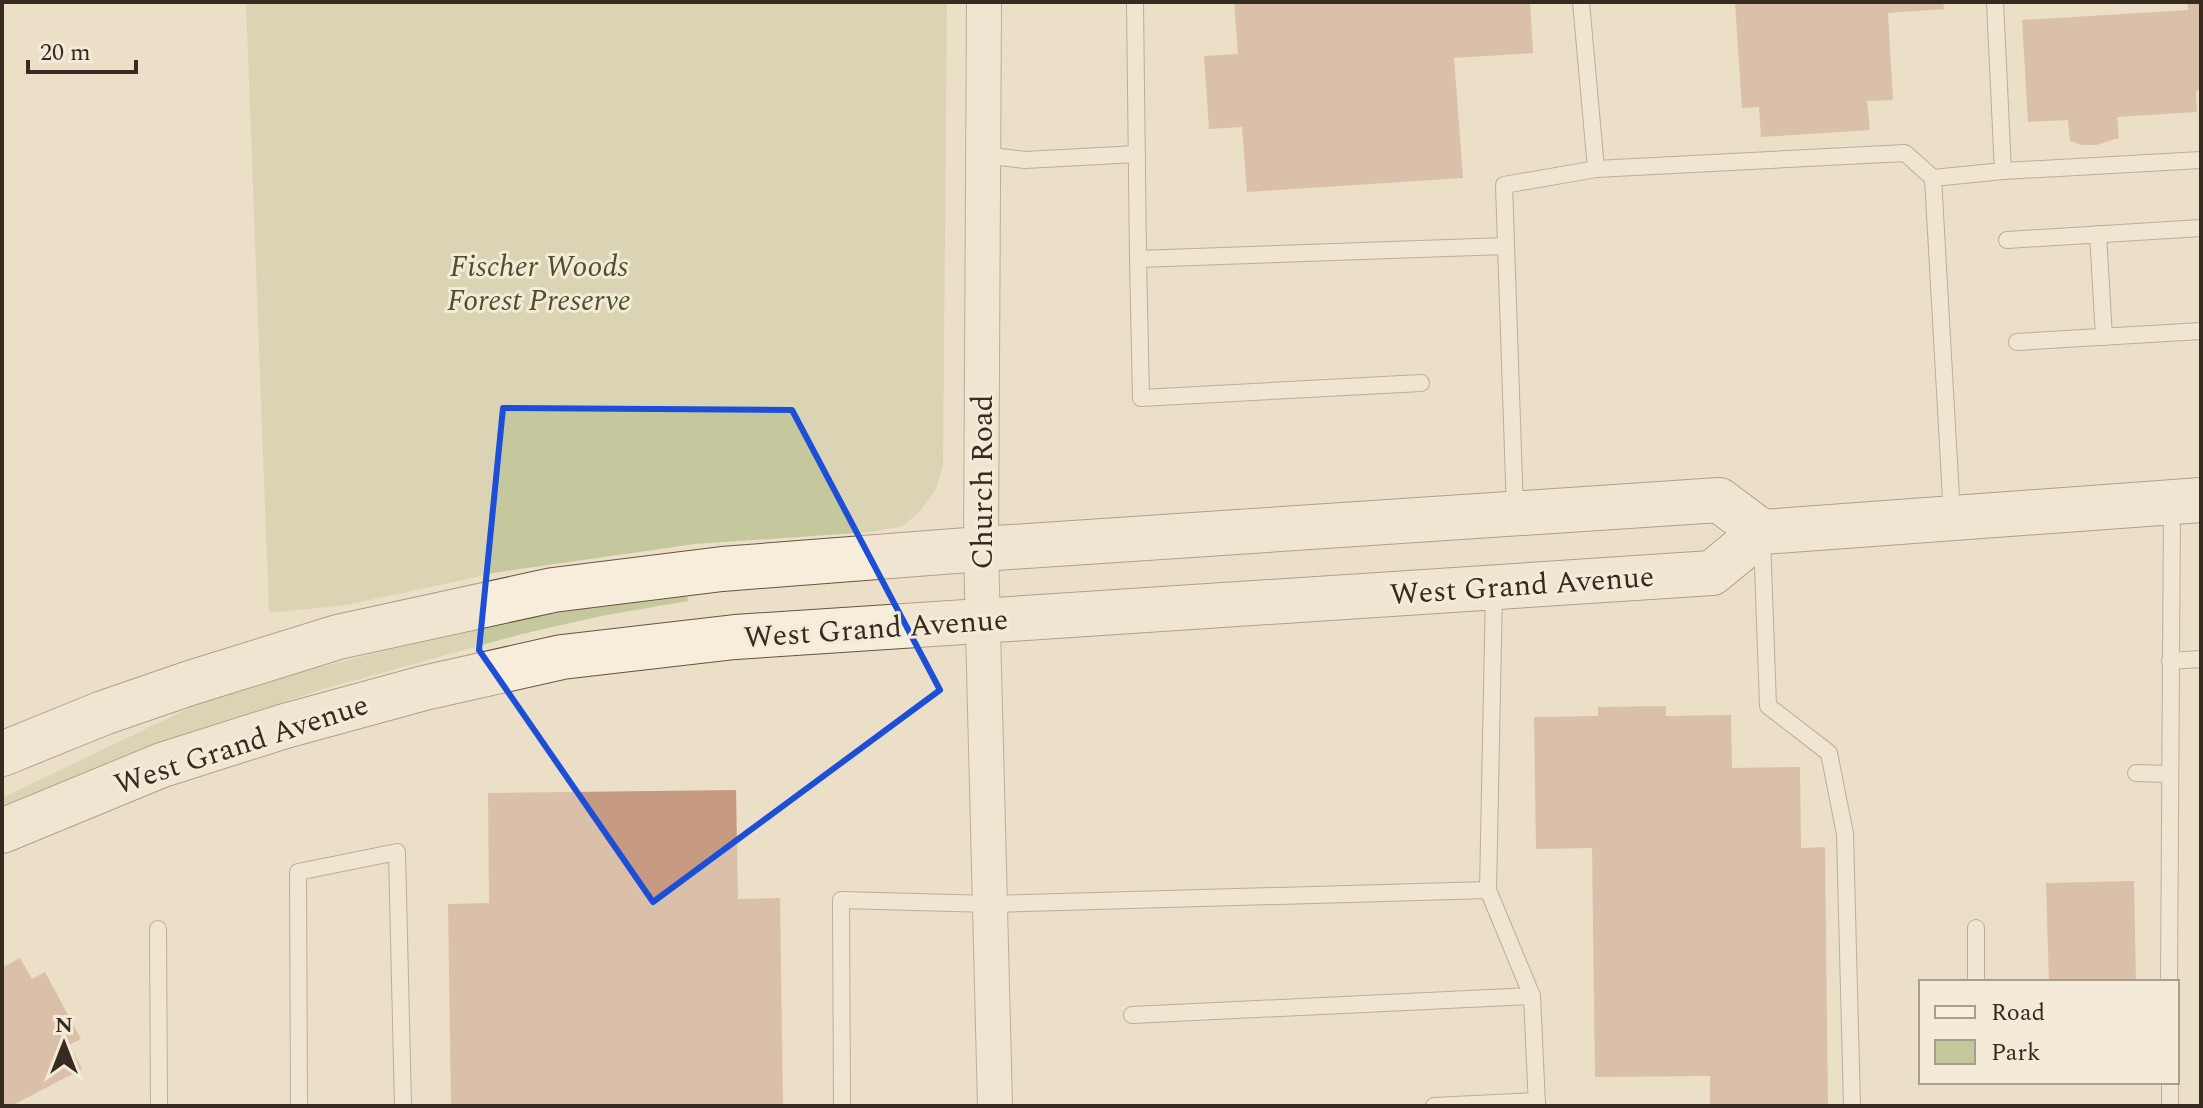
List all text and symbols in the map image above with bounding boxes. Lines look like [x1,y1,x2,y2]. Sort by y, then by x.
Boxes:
scale bar [28,24,136,74]
text: 20 m [40,35,91,71]
park label: Fischer Woods Forest Preserve [447,244,631,324]
street label: Church Road [960,395,1006,569]
street label: West Grand Avenue [1388,554,1656,618]
street label: West Grand Avenue [742,597,1010,661]
street label: West Grand Avenue [108,682,374,808]
legend [1919,980,2179,1084]
text: Road [1991,995,2045,1031]
north arrow [24,1004,104,1084]
text: N [55,1009,73,1042]
text: Park [1991,1035,2041,1071]

